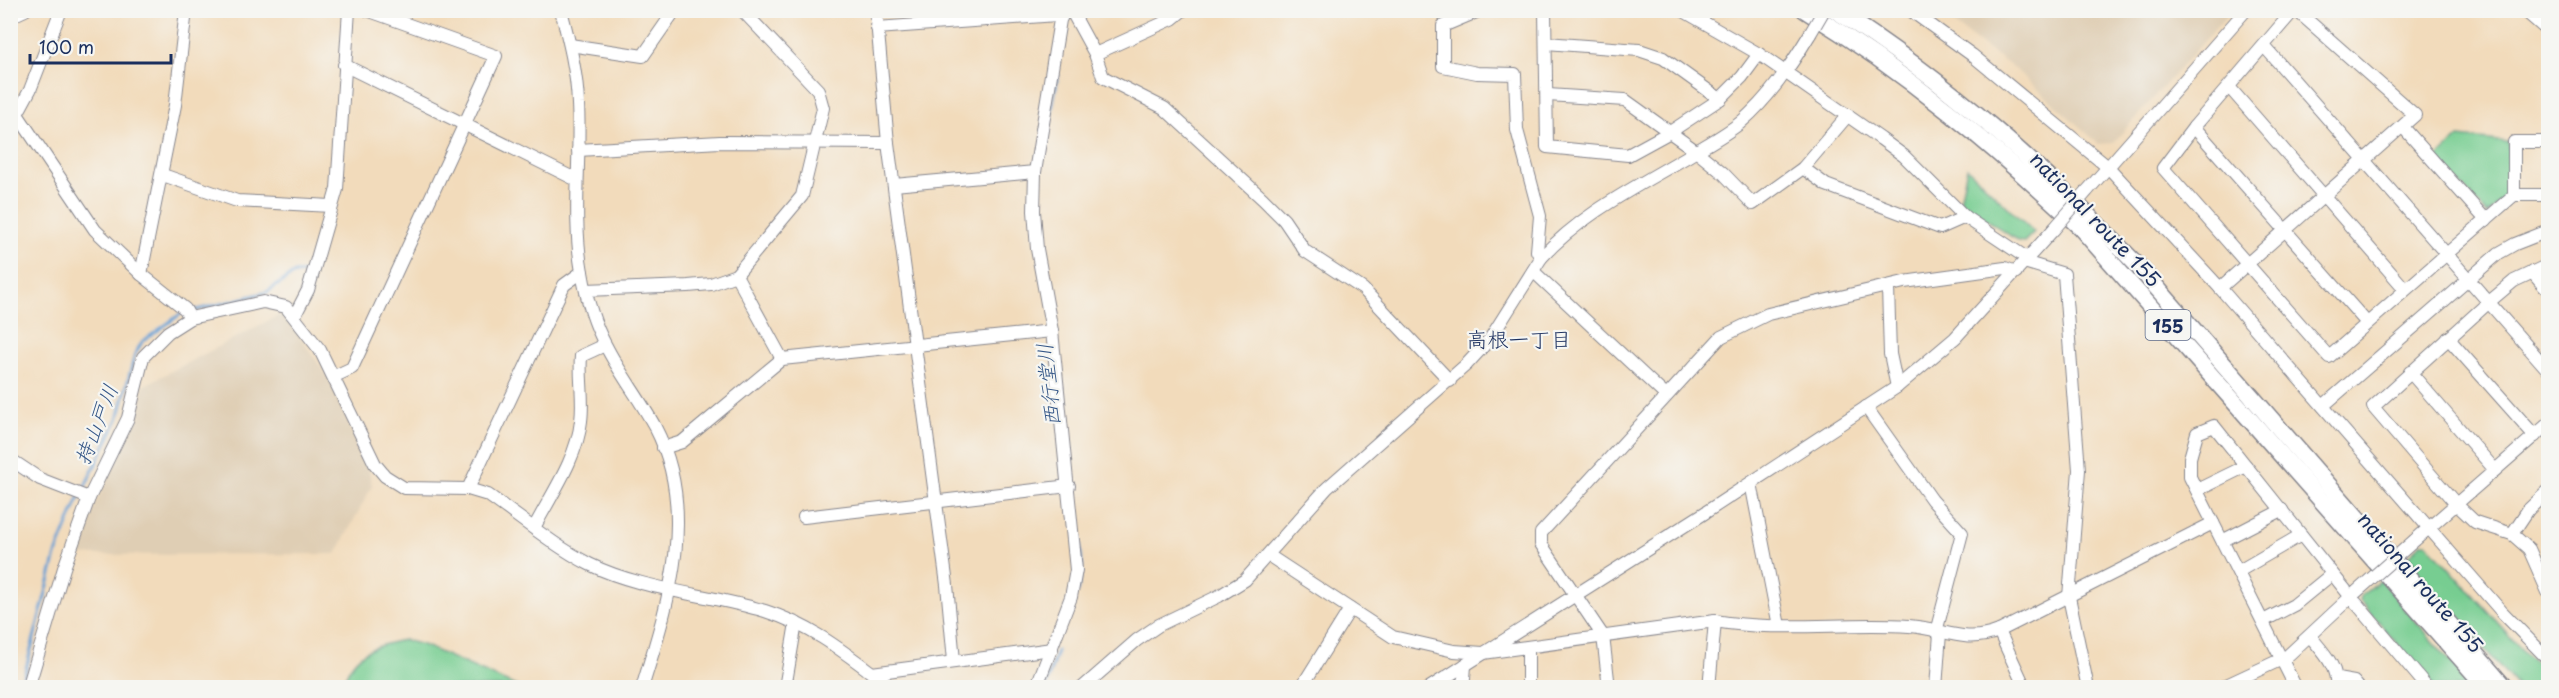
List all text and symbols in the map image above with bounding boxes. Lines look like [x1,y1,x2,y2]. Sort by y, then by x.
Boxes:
scale bar [30,27,171,65]
text: 100 m [39,33,94,60]
street label: national route 155 [2023,145,2169,293]
road number: 155 [2146,310,2190,340]
district label: 高根一丁目 [1467,322,1572,354]
water label: 西行堂川 [1027,342,1067,428]
water label: 持山戸川 [65,379,125,469]
street label: national route 155 [2351,505,2491,659]

